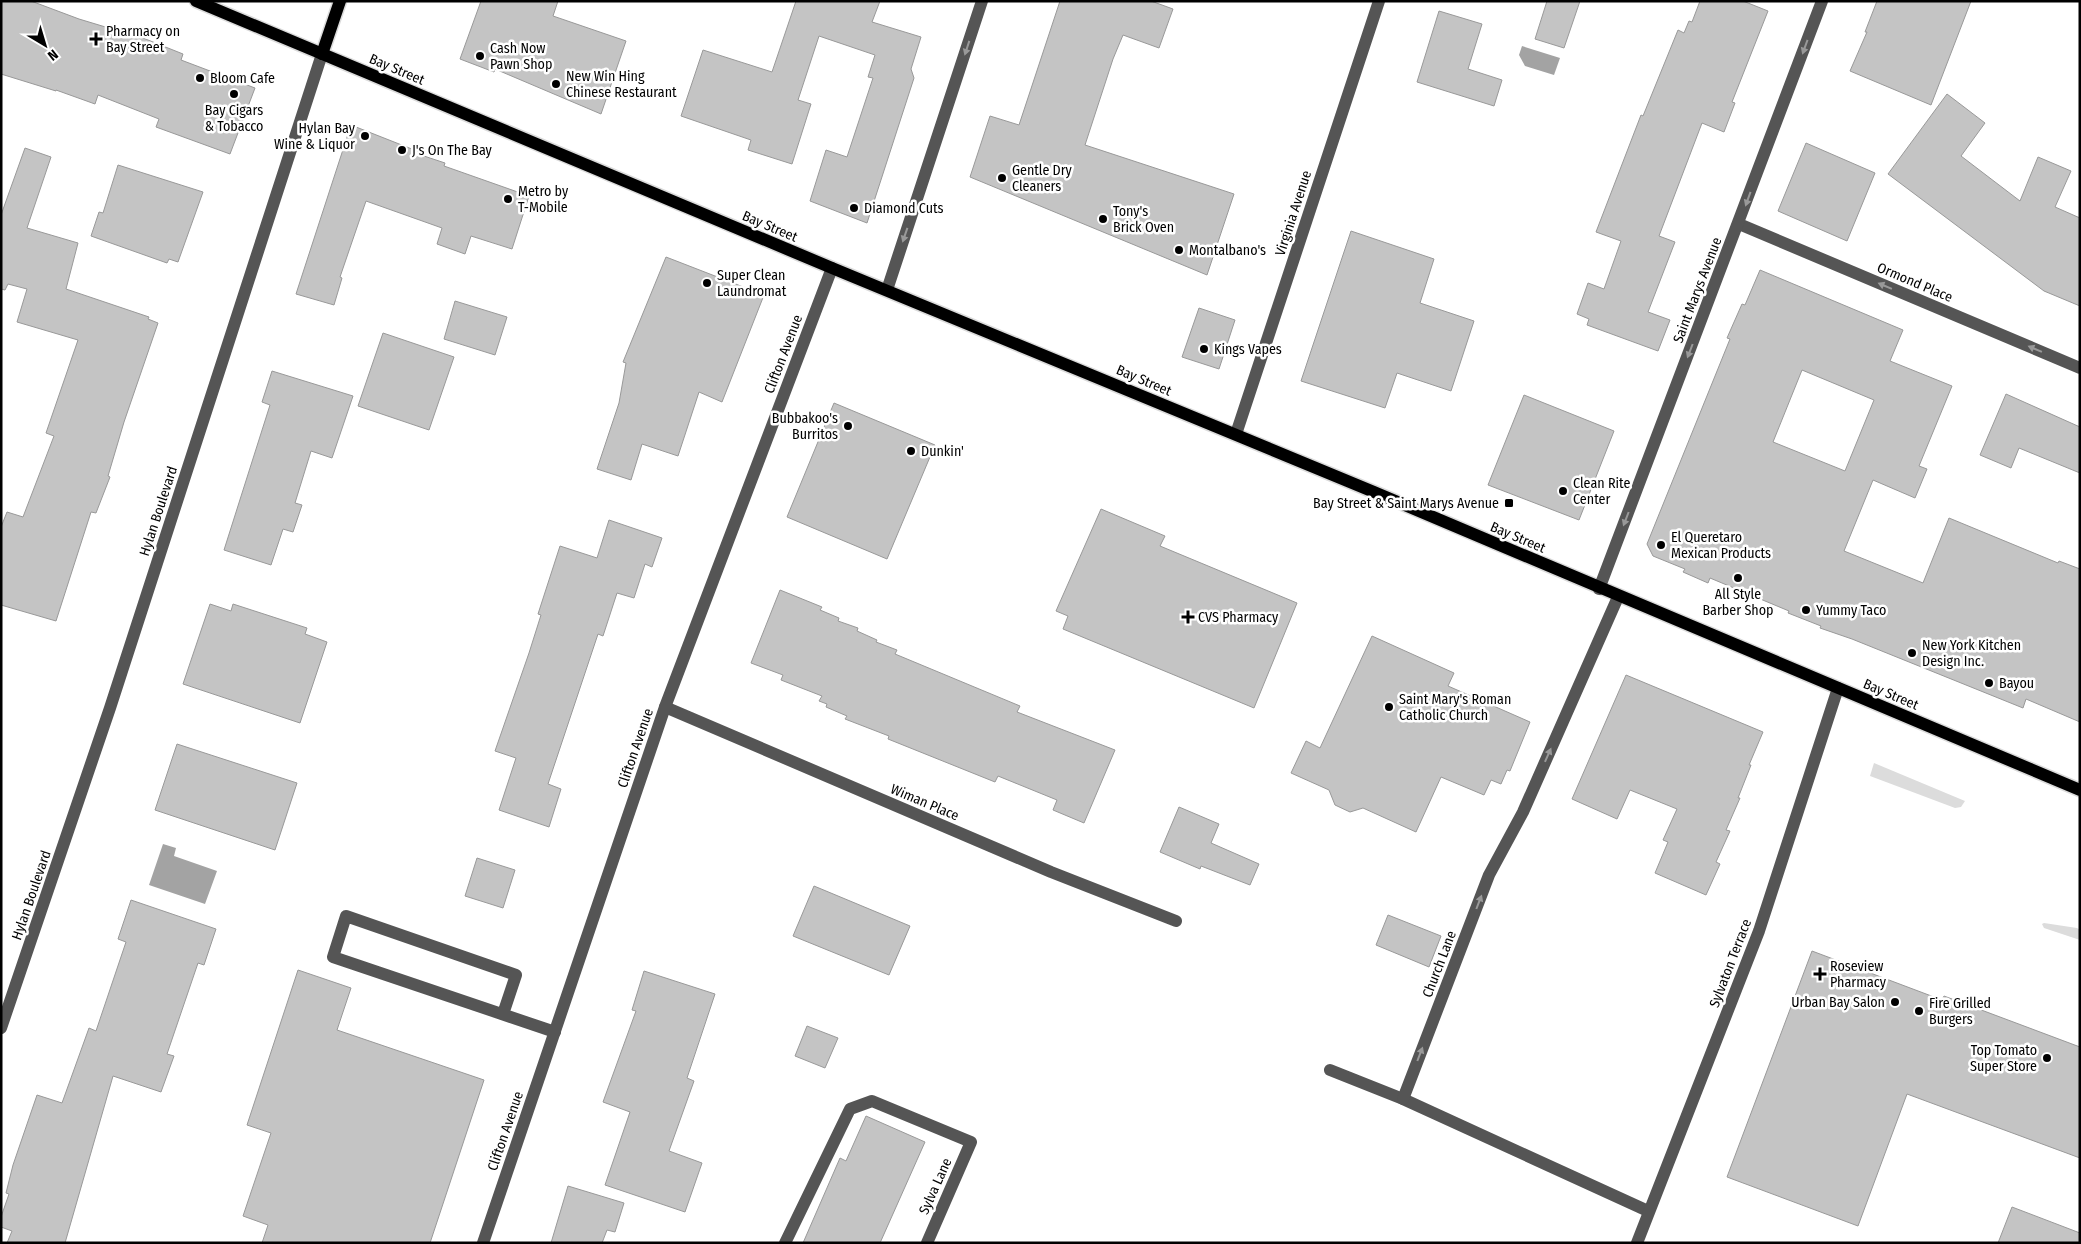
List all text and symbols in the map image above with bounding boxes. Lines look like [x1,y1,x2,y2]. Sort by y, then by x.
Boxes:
north arrow [20,20,70,70]
place label: Pharmacy on Bay Street [106,23,180,56]
marker: Pharmacy on Bay Street [90,33,102,45]
place label: Cash Now Pawn Shop [490,40,552,73]
one-way arrow [962,40,970,55]
one-way arrow [1800,40,1808,54]
text: N [44,46,61,64]
street label: Bay Street [367,50,427,89]
marker: Cash Now Pawn Shop [474,50,486,62]
place label: New Win Hing Chinese Restaurant [566,68,677,101]
place label: Bloom Cafe [210,70,275,87]
marker: Bloom Cafe [194,72,206,84]
marker: New Win Hing Chinese Restaurant [550,78,562,90]
marker: Bay Cigars & Tobacco [228,88,240,100]
place label: Bay Cigars & Tobacco [205,102,263,135]
place label: Hylan Bay Wine & Liquor [274,120,356,153]
marker: Hylan Bay Wine & Liquor [359,130,371,142]
place label: J's On The Bay [412,142,493,159]
marker: J's On The Bay [396,144,408,156]
place label: Gentle Dry Cleaners [1012,162,1073,195]
street label: Virginia Avenue [1272,168,1315,258]
marker: Gentle Dry Cleaners [996,172,1008,184]
place label: Metro by T-Mobile [518,183,569,216]
one-way arrow [1744,192,1752,207]
marker: Metro by T-Mobile [502,193,514,205]
place label: Diamond Cuts [864,200,944,217]
marker: Diamond Cuts [848,202,860,214]
place label: Tony's Brick Oven [1113,203,1174,236]
street label: Bay Street [740,207,800,246]
marker: Tony's Brick Oven [1097,213,1109,225]
one-way arrow [901,228,908,243]
street label: Saint Marys Avenue [1670,235,1725,345]
place label: Montalbano's [1189,242,1266,259]
marker: Montalbano's [1173,244,1185,256]
street label: Ormond Place [1875,259,1955,306]
place label: Super Clean Laundromat [717,267,787,300]
marker: Super Clean Laundromat [701,277,713,289]
one-way arrow [1878,281,1892,289]
street label: Clifton Avenue [761,312,806,396]
place label: Kings Vapes [1214,341,1282,358]
marker: Kings Vapes [1198,343,1210,355]
one-way arrow [1686,344,1694,359]
one-way arrow [2028,345,2042,353]
street label: Bay Street [1114,361,1174,400]
place label: Bubbakoo's Burritos [772,410,838,443]
marker: Bubbakoo's Burritos [842,420,854,432]
place label: Dunkin' [921,443,964,460]
marker: Dunkin' [905,445,917,457]
street label: Hylan Boulevard [136,464,181,558]
place label: Clean Rite Center [1573,475,1630,508]
marker: Clean Rite Center [1557,485,1569,497]
place label: Bay Street & Saint Marys Avenue [1313,495,1499,512]
marker: Bay Street & Saint Marys Avenue [1503,497,1515,509]
one-way arrow [1621,512,1629,526]
street label: Bay Street [1488,518,1548,557]
place label: El Queretaro Mexican Products [1671,529,1771,562]
marker: El Queretaro Mexican Products [1655,539,1667,551]
marker: All Style Barber Shop [1732,572,1744,584]
place label: All Style Barber Shop [1702,586,1774,619]
place label: Yummy Taco [1816,602,1886,619]
marker: Yummy Taco [1800,604,1812,616]
place label: CVS Pharmacy [1198,609,1279,626]
marker: CVS Pharmacy [1182,611,1194,623]
place label: New York Kitchen Design Inc. [1922,637,2021,670]
marker: New York Kitchen Design Inc. [1906,647,1918,659]
street label: Bay Street [1861,675,1921,714]
place label: Bayou [1999,675,2034,692]
marker: Bayou [1983,677,1995,689]
place label: Saint Mary's Roman Catholic Church [1399,691,1511,724]
marker: Saint Mary's Roman Catholic Church [1383,701,1395,713]
street label: Clifton Avenue [614,706,657,790]
one-way arrow [1545,748,1553,762]
street label: Wiman Place [888,780,962,825]
street label: Hylan Boulevard [8,848,55,942]
one-way arrow [1475,894,1483,909]
street label: Sylvaton Terrace [1706,916,1755,1010]
street label: Church Lane [1419,928,1460,1000]
place label: Roseview Pharmacy [1830,958,1887,991]
marker: Roseview Pharmacy [1814,968,1826,980]
place label: Urban Bay Salon [1791,994,1885,1011]
place label: Fire Grilled Burgers [1929,995,1991,1028]
marker: Urban Bay Salon [1889,996,1901,1008]
marker: Fire Grilled Burgers [1913,1005,1925,1017]
place label: Top Tomato Super Store [1970,1042,2037,1075]
one-way arrow [1417,1047,1425,1061]
marker: Top Tomato Super Store [2041,1052,2053,1064]
street label: Clifton Avenue [484,1089,527,1173]
street label: Sylva Lane [915,1155,955,1217]

